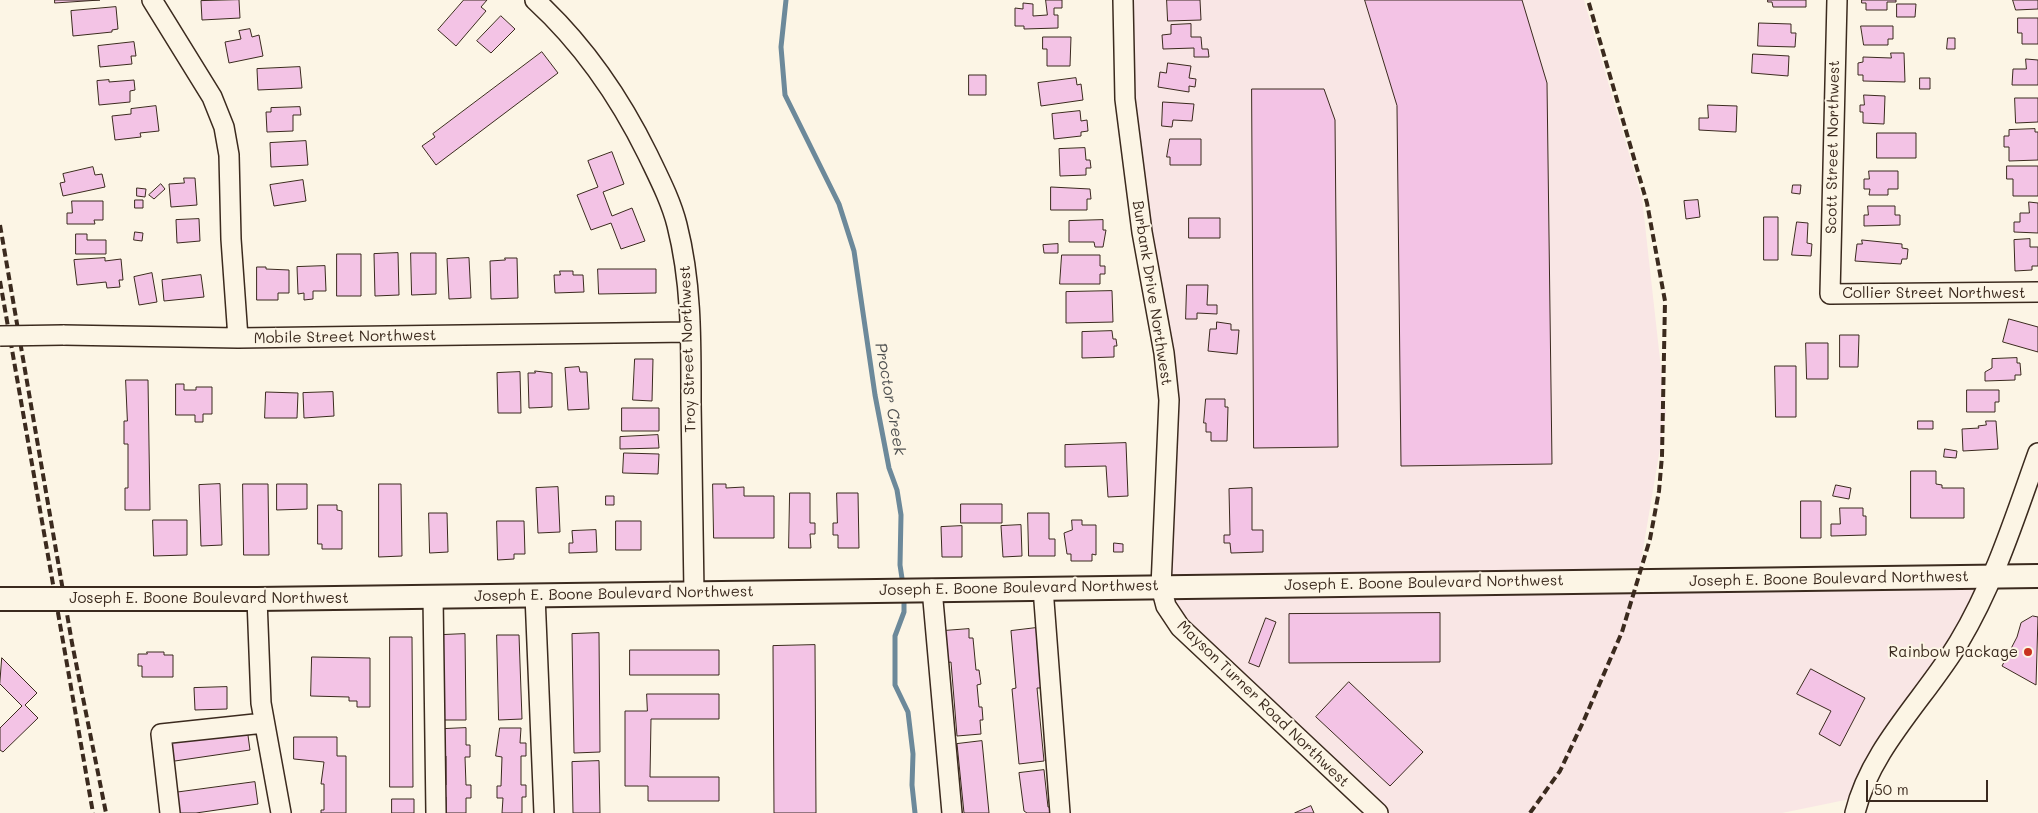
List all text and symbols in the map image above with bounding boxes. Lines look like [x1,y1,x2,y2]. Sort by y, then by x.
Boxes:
street label: Scott Street Northwest [1822,60,1844,234]
street label: Burbank Drive Northwest [1128,199,1176,387]
street label: Troy Street Northwest [676,265,700,433]
street label: Collier Street Northwest [1842,284,2026,302]
street label: Mobile Street Northwest [253,326,437,348]
water label: Proctor Creek [871,341,909,457]
street label: Joseph E. Boone Boulevard Northwest [1689,568,1969,590]
street label: Joseph E. Boone Boulevard Northwest [1284,572,1564,594]
street label: Joseph E. Boone Boulevard Northwest [879,577,1159,599]
street label: Joseph E. Boone Boulevard Northwest [474,583,754,605]
street label: Joseph E. Boone Boulevard Northwest [69,589,349,607]
street label: Mayson Turner Road Northwest [1173,617,1353,791]
place label: Rainbow Package [1889,643,2018,661]
marker: Rainbow Package [2022,646,2034,658]
scale bar [1868,770,1990,802]
text: 50 m [1874,779,1909,799]

